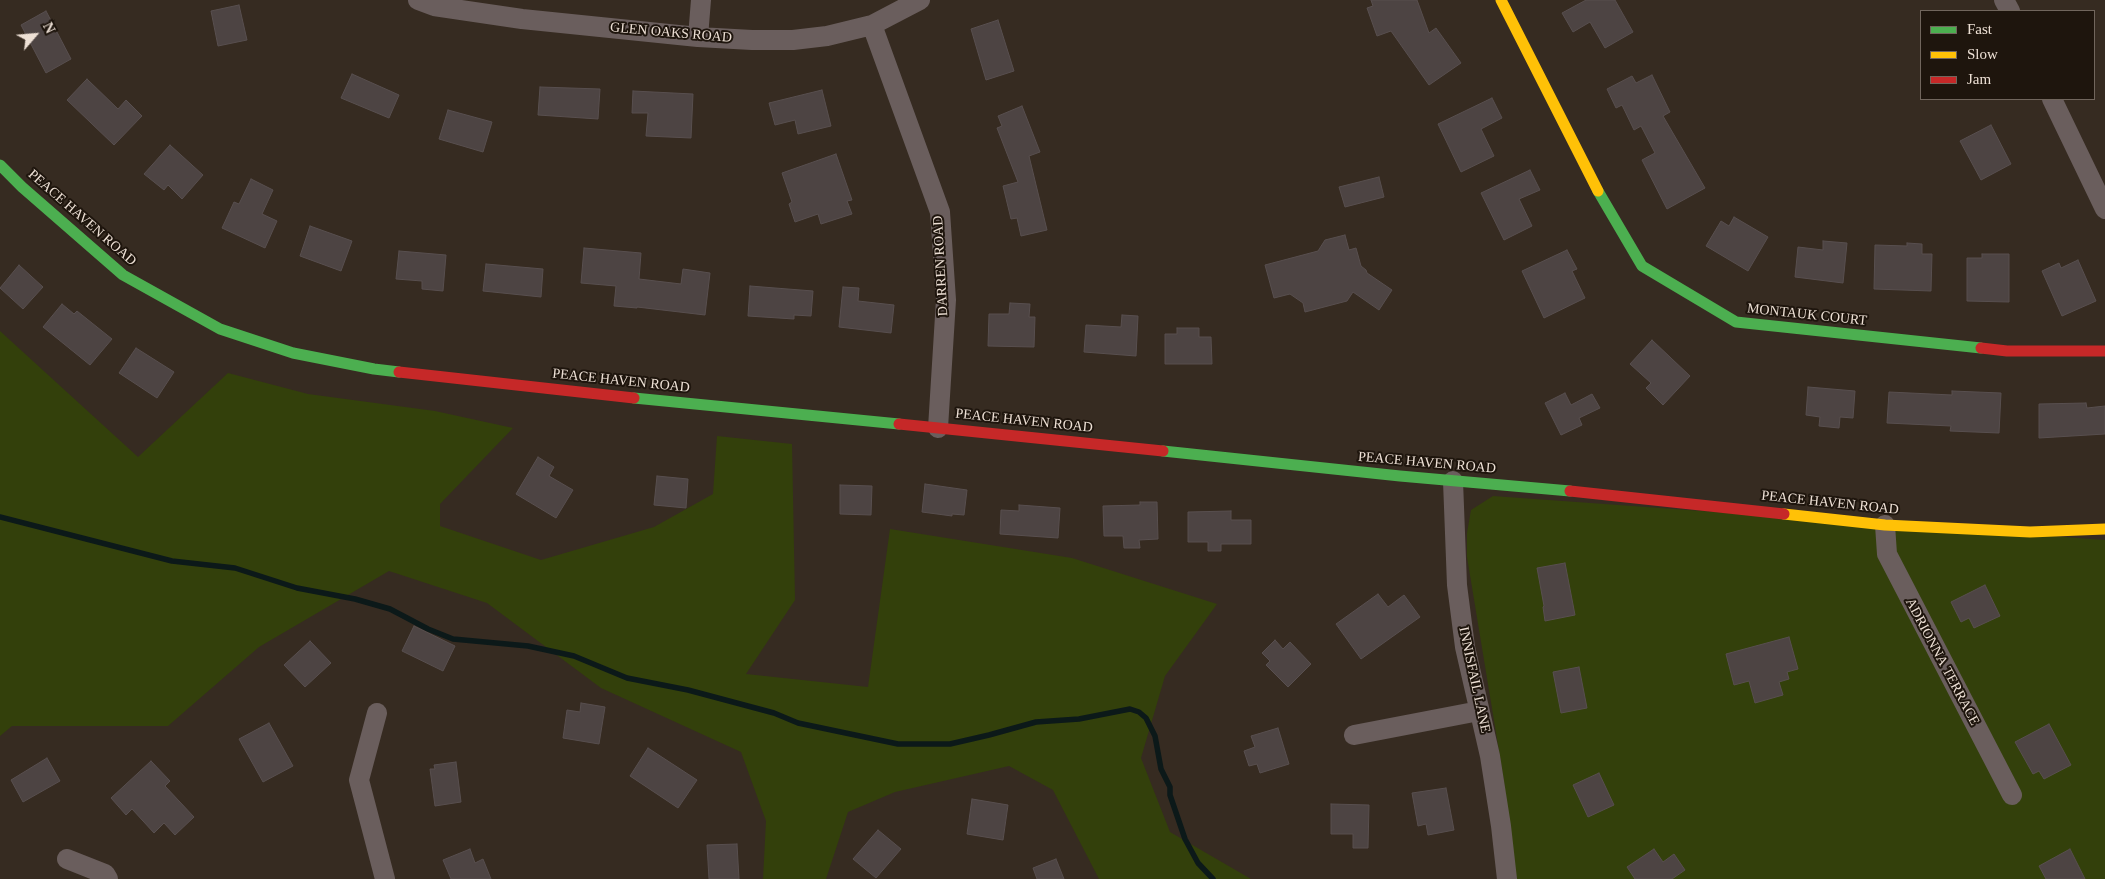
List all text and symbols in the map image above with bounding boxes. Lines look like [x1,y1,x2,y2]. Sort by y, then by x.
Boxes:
north arrow [10,10,60,60]
legend [1920,10,2095,100]
street label: GLEN OAKS ROAD [609,19,733,47]
text: N [40,20,58,36]
text: Fast [1967,21,1992,37]
text: Slow [1967,46,1998,62]
text: Jam [1967,71,1991,87]
street label: PEACE HAVEN ROAD [24,166,140,270]
street label: DARREN ROAD [930,215,952,317]
street label: MONTAUK COURT [1746,300,1868,330]
street label: PEACE HAVEN ROAD [551,365,691,397]
street label: PEACE HAVEN ROAD [954,405,1094,437]
street label: PEACE HAVEN ROAD [1357,449,1497,477]
street label: PEACE HAVEN ROAD [1760,487,1900,519]
street label: ADRIONNA TERRACE [1901,595,1983,729]
street label: INNISFAIL LANE [1455,625,1493,735]

